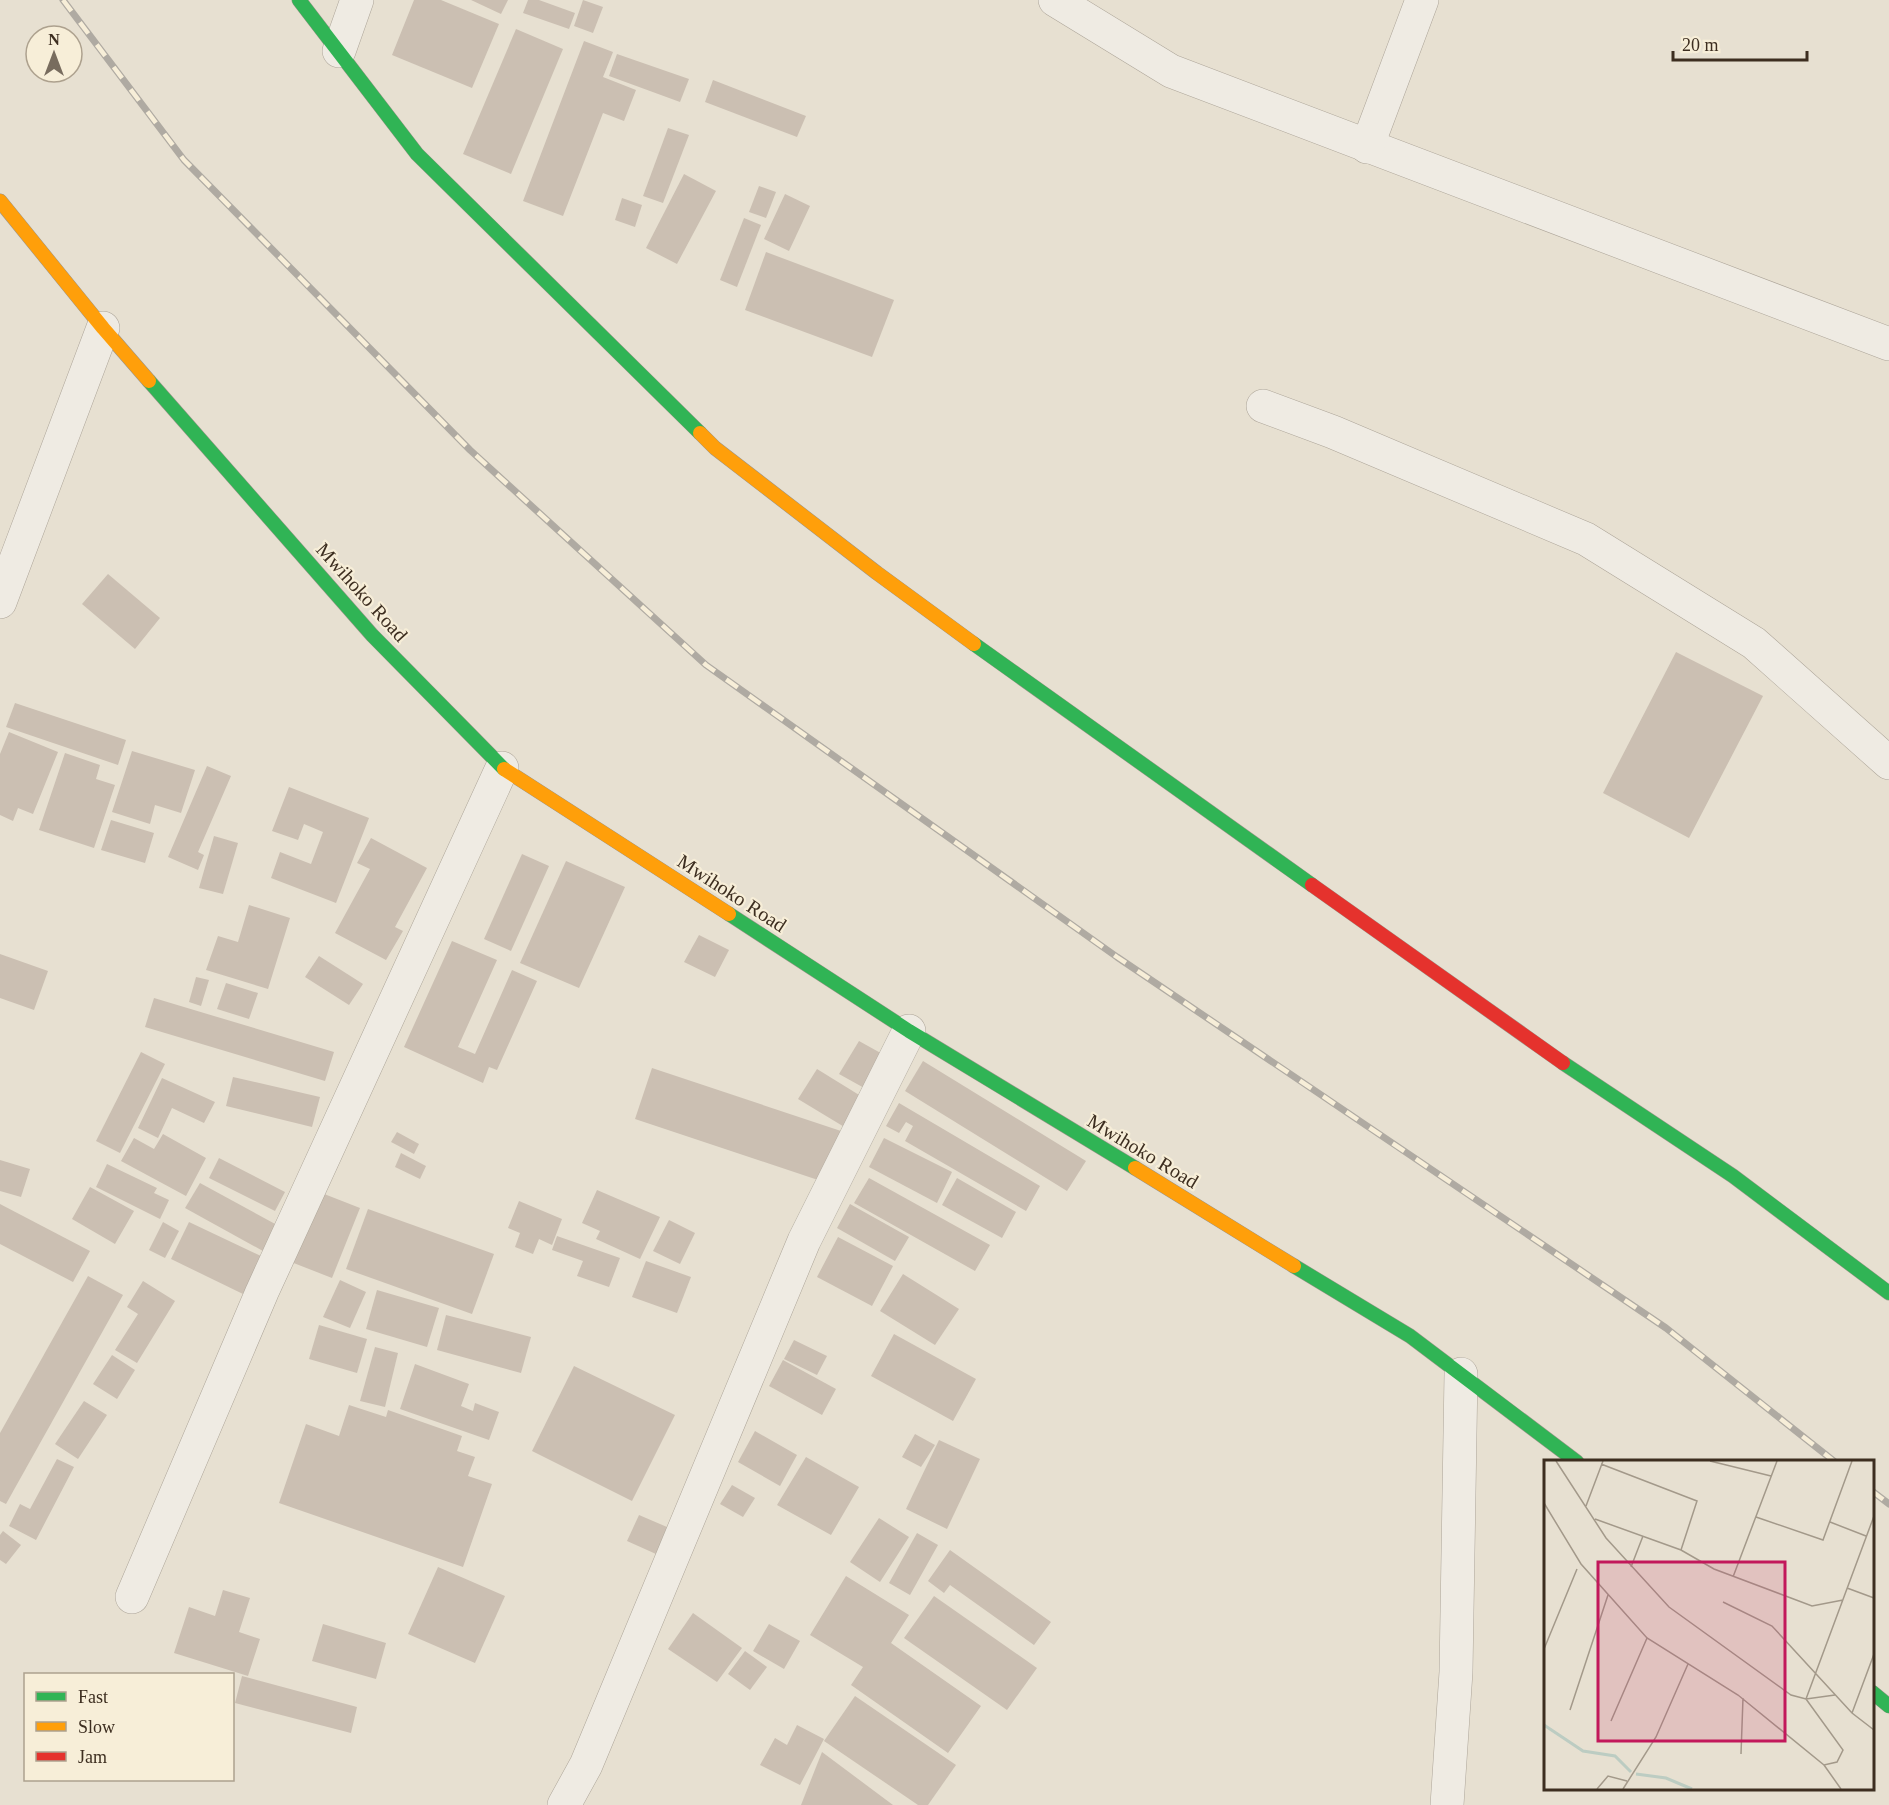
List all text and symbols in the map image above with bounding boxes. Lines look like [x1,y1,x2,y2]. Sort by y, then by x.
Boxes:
north arrow [24,24,84,84]
scale bar [1673,24,1806,62]
text: N [48,31,60,48]
text: 20 m [1682,35,1719,55]
street label: Mwihoko Road [312,538,412,646]
street label: Mwihoko Road [674,850,790,936]
street label: Mwihoko Road [1084,1109,1202,1193]
inset map [1544,1460,1874,1790]
legend [24,1673,234,1781]
text: Fast [78,1687,108,1707]
text: Slow [78,1717,115,1737]
text: Jam [78,1747,107,1767]

